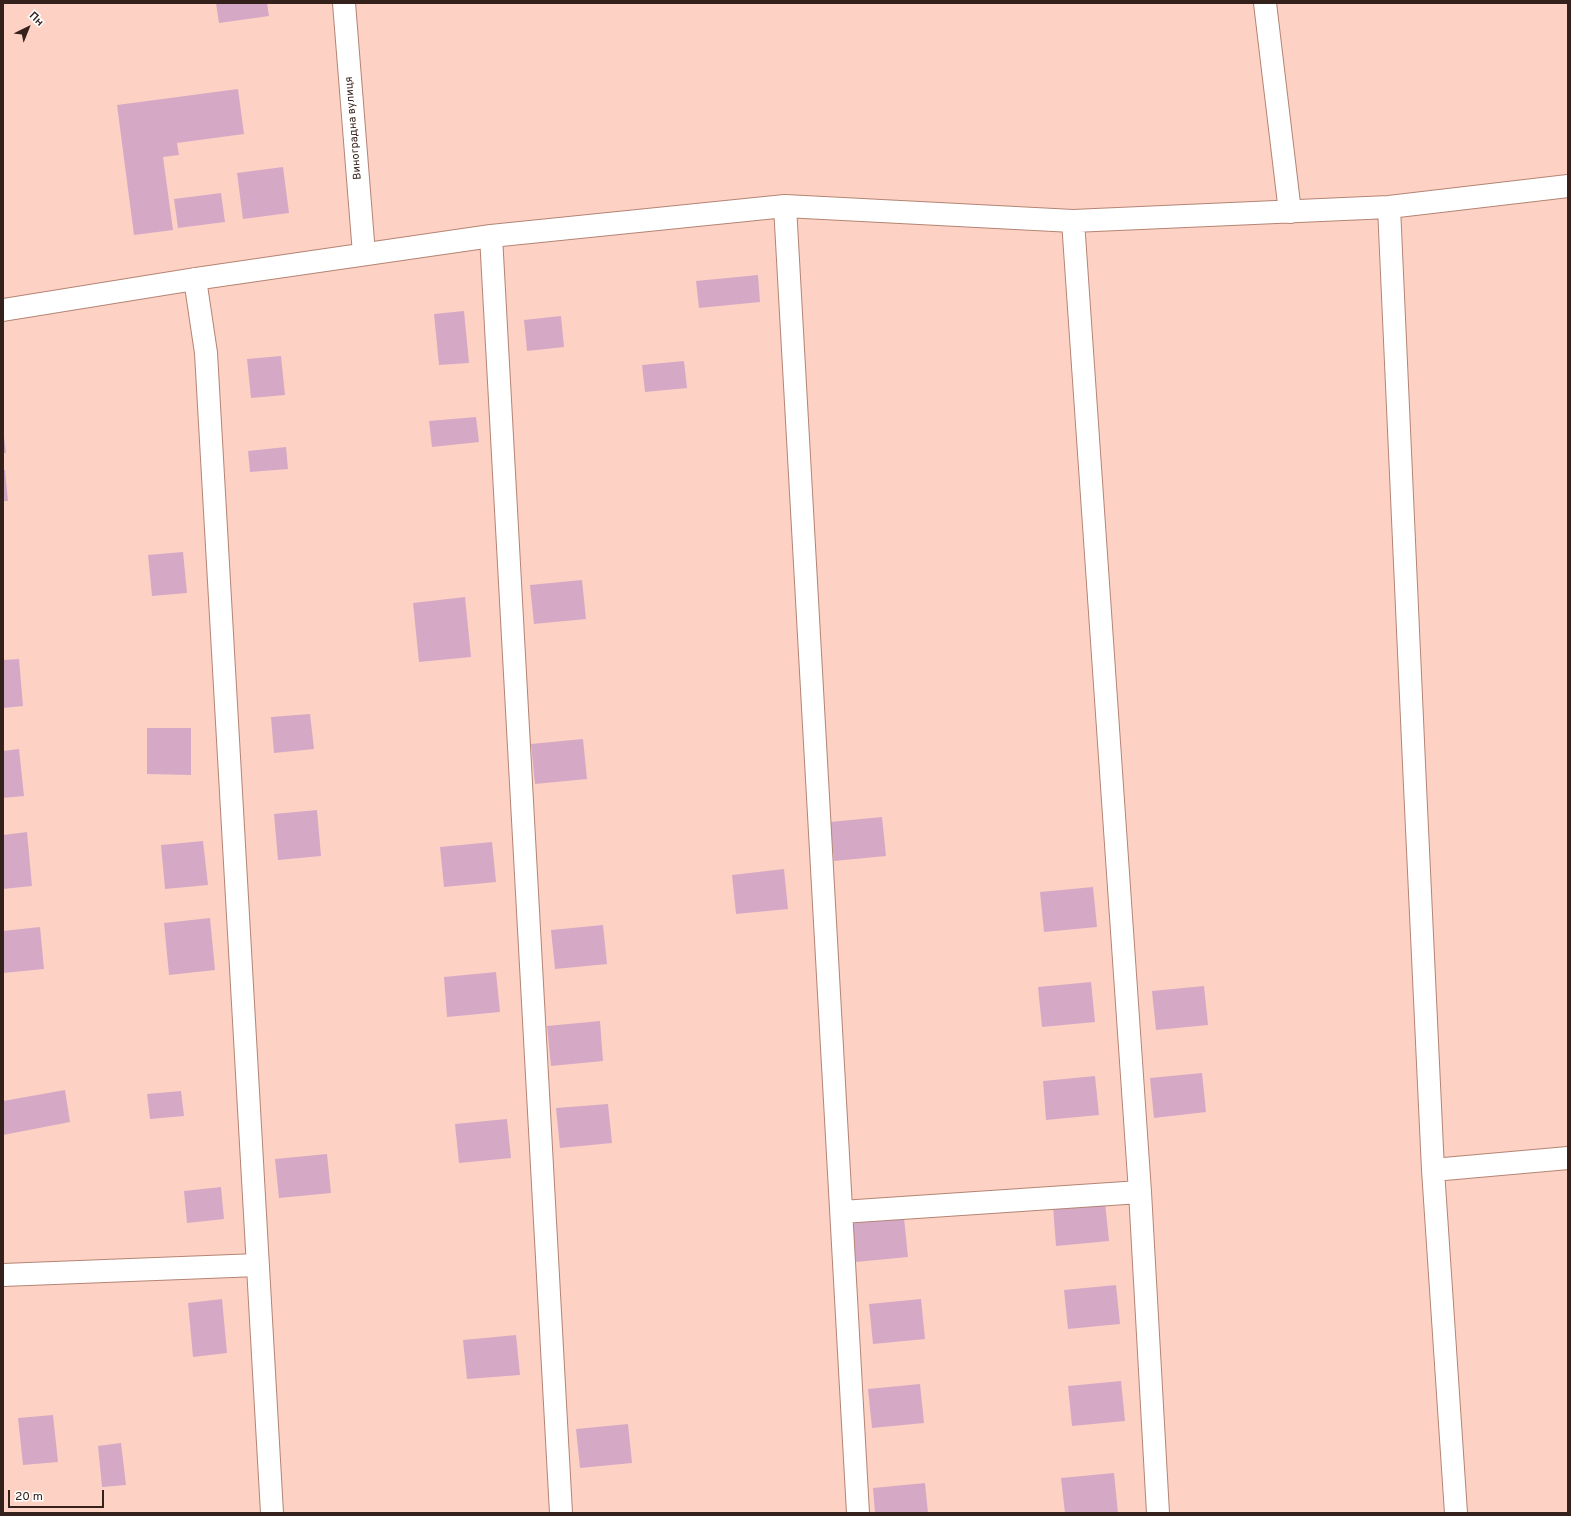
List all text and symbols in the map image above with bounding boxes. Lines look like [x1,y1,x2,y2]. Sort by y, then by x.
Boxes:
north arrow [8,8,48,48]
text: Пн [26,9,46,29]
street label: Виноградна вулиця [343,76,365,180]
scale bar [10,1482,106,1508]
text: 20 m [15,1489,43,1505]

